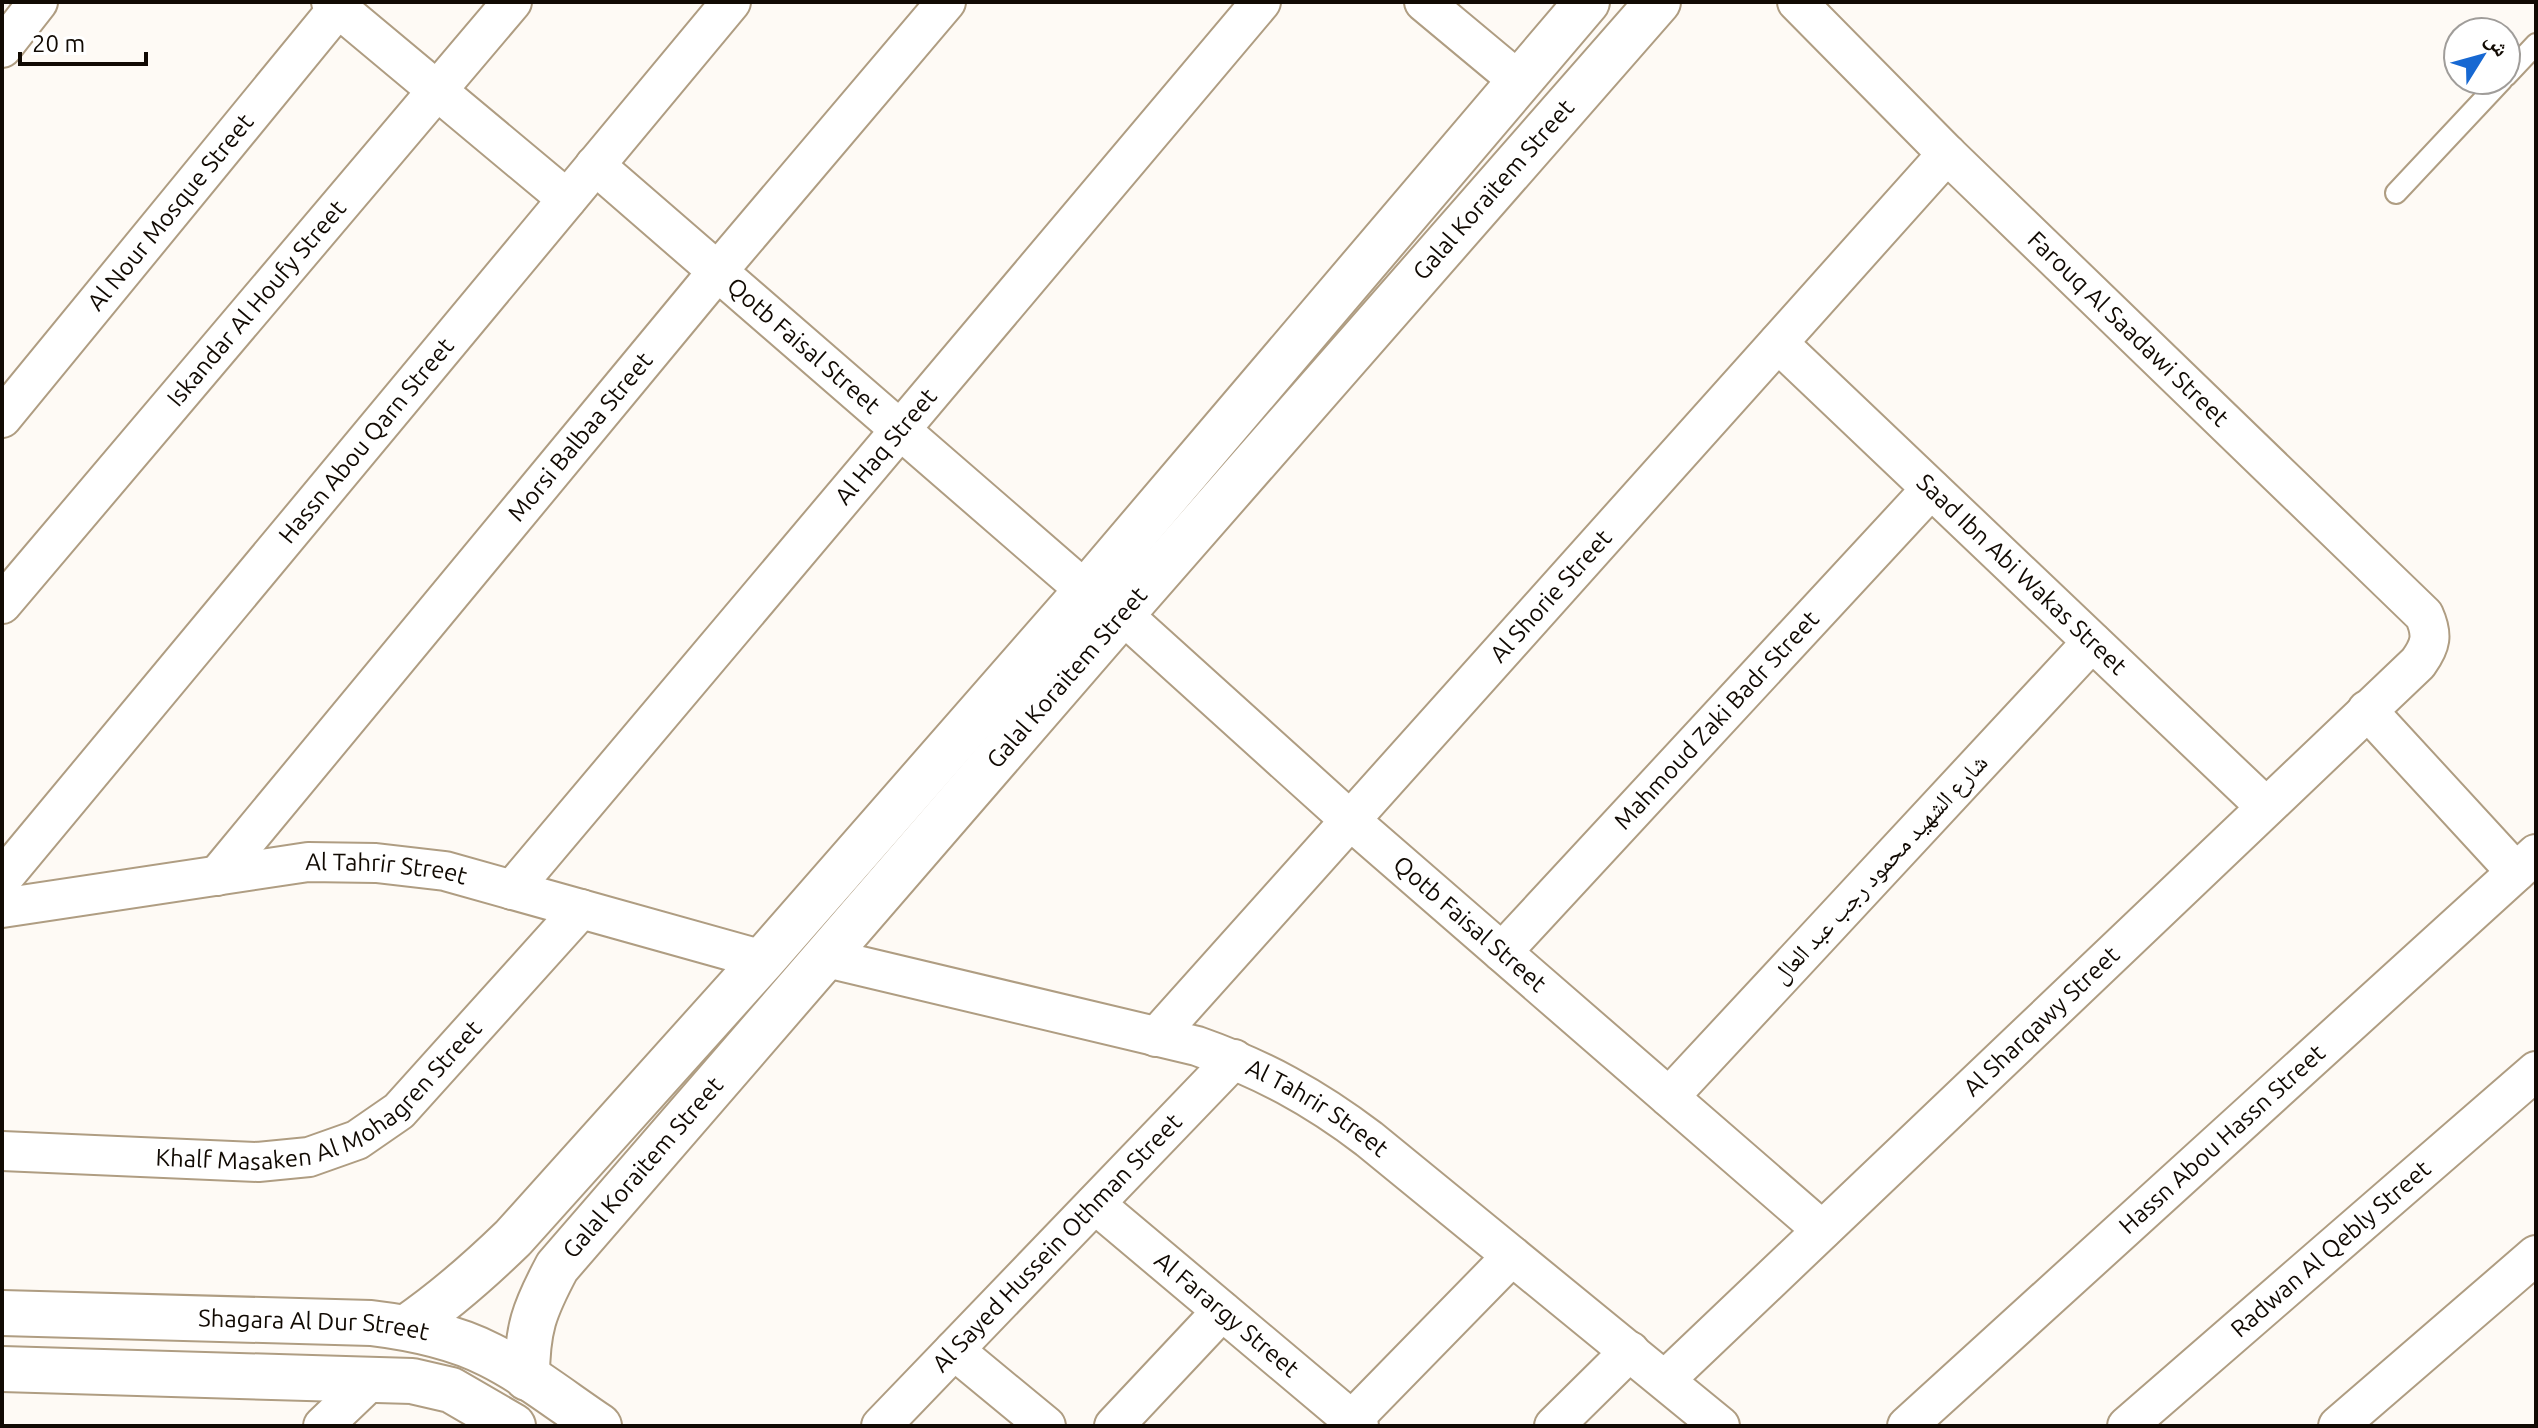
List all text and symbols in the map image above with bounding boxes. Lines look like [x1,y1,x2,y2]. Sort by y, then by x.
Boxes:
scale bar [20,16,146,66]
north arrow [2442,16,2522,96]
text: ش [2480,27,2515,62]
text: 20 m [32,30,85,57]
street label: Galal Koraitem Street [1407,94,1580,285]
street label: Al Nour Mosque Street [82,108,259,316]
street label: Iskandar Al Houfy Street [162,194,351,412]
street label: Farouq Al Saadawi Street [2022,226,2235,432]
street label: Qotb Faisal Street [722,272,886,419]
street label: Hassn Abou Qarn Street [273,332,459,548]
street label: Morsi Balbaa Street [502,346,658,526]
street label: Al Haq Street [829,383,942,510]
street label: Saad Ibn Abi Wakas Street [1912,468,2133,680]
street label: Al Shorie Street [1484,524,1617,667]
street label: Galal Koraitem Street [981,581,1153,773]
street label: Mahmoud Zaki Badr Street [1609,605,1824,835]
street label: شارع الشهيد محمود رجب عبد العال [1767,749,1994,990]
street label: Al Tahrir Street [305,848,471,890]
street label: Qotb Faisal Street [1388,850,1552,998]
street label: Al Sharqawy Street [1958,940,2125,1101]
street label: Khalf Masaken Al Mohagren Street [155,1014,487,1175]
street label: Hassn Abou Hassn Street [2114,1038,2331,1239]
street label: Al Tahrir Street [1242,1053,1394,1162]
street label: Galal Koraitem Street [557,1071,728,1263]
street label: Al Sayed Hussein Othman Street [927,1108,1187,1377]
street label: Radwan Al Qebly Street [2225,1154,2436,1342]
street label: Al Farargy Street [1149,1246,1305,1383]
street label: Shagara Al Dur Street [198,1304,432,1346]

